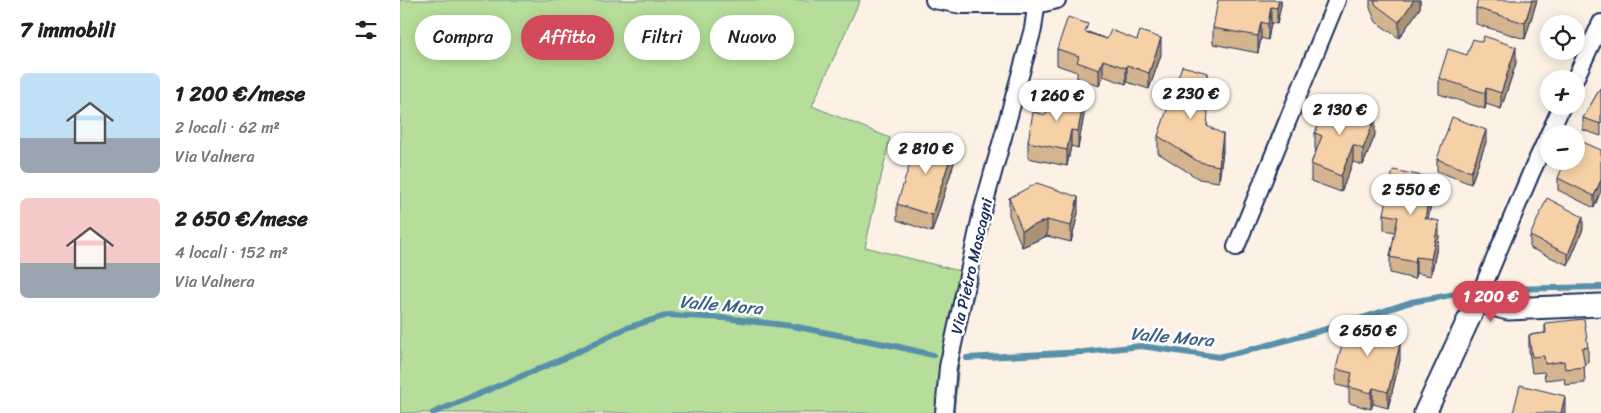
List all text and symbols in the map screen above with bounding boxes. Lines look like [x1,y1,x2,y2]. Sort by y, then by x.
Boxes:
text: 7 immobili [20,11,115,49]
chip: Compra [415,15,511,60]
chip: Affitta [521,15,614,60]
chip: Filtri [624,15,700,60]
chip: Nuovo [710,15,794,60]
map controls [1540,15,1585,170]
button: locate [1540,15,1585,60]
icon: filters [352,16,380,44]
button: + [1540,70,1585,115]
text: 1 200 €/mese [175,75,305,113]
pin: 2 230 € [1145,78,1237,120]
text: 2 230 € [1163,79,1219,108]
pin: 1 260 € [1011,80,1103,122]
text: 1 260 € [1030,81,1084,110]
icon: home [60,93,120,153]
pin: 2 130 € [1294,94,1386,136]
text: 2 130 € [1313,95,1367,124]
text: 2 locali · 62 m² [175,113,280,142]
button: − [1540,125,1585,170]
pin: 2 810 € [880,132,972,175]
text: 2 810 € [899,134,953,163]
text: Via Valnera [175,142,255,171]
pin: 2 550 € [1365,174,1457,216]
text: 2 550 € [1382,175,1440,204]
street label: Via Pietro Mascagni [942,195,1001,337]
text: 2 650 €/mese [175,200,308,238]
icon: home [60,218,120,278]
text: 4 locali · 152 m² [175,238,288,267]
text: Via Valnera [175,267,255,296]
pin: 1 200 € [1445,280,1537,323]
text: 1 200 € [1463,282,1519,311]
water label: Valle Mora [678,285,766,325]
pin: 2 650 € [1322,314,1414,357]
text: 2 650 € [1339,316,1397,345]
water label: Valle Mora [1129,317,1217,357]

